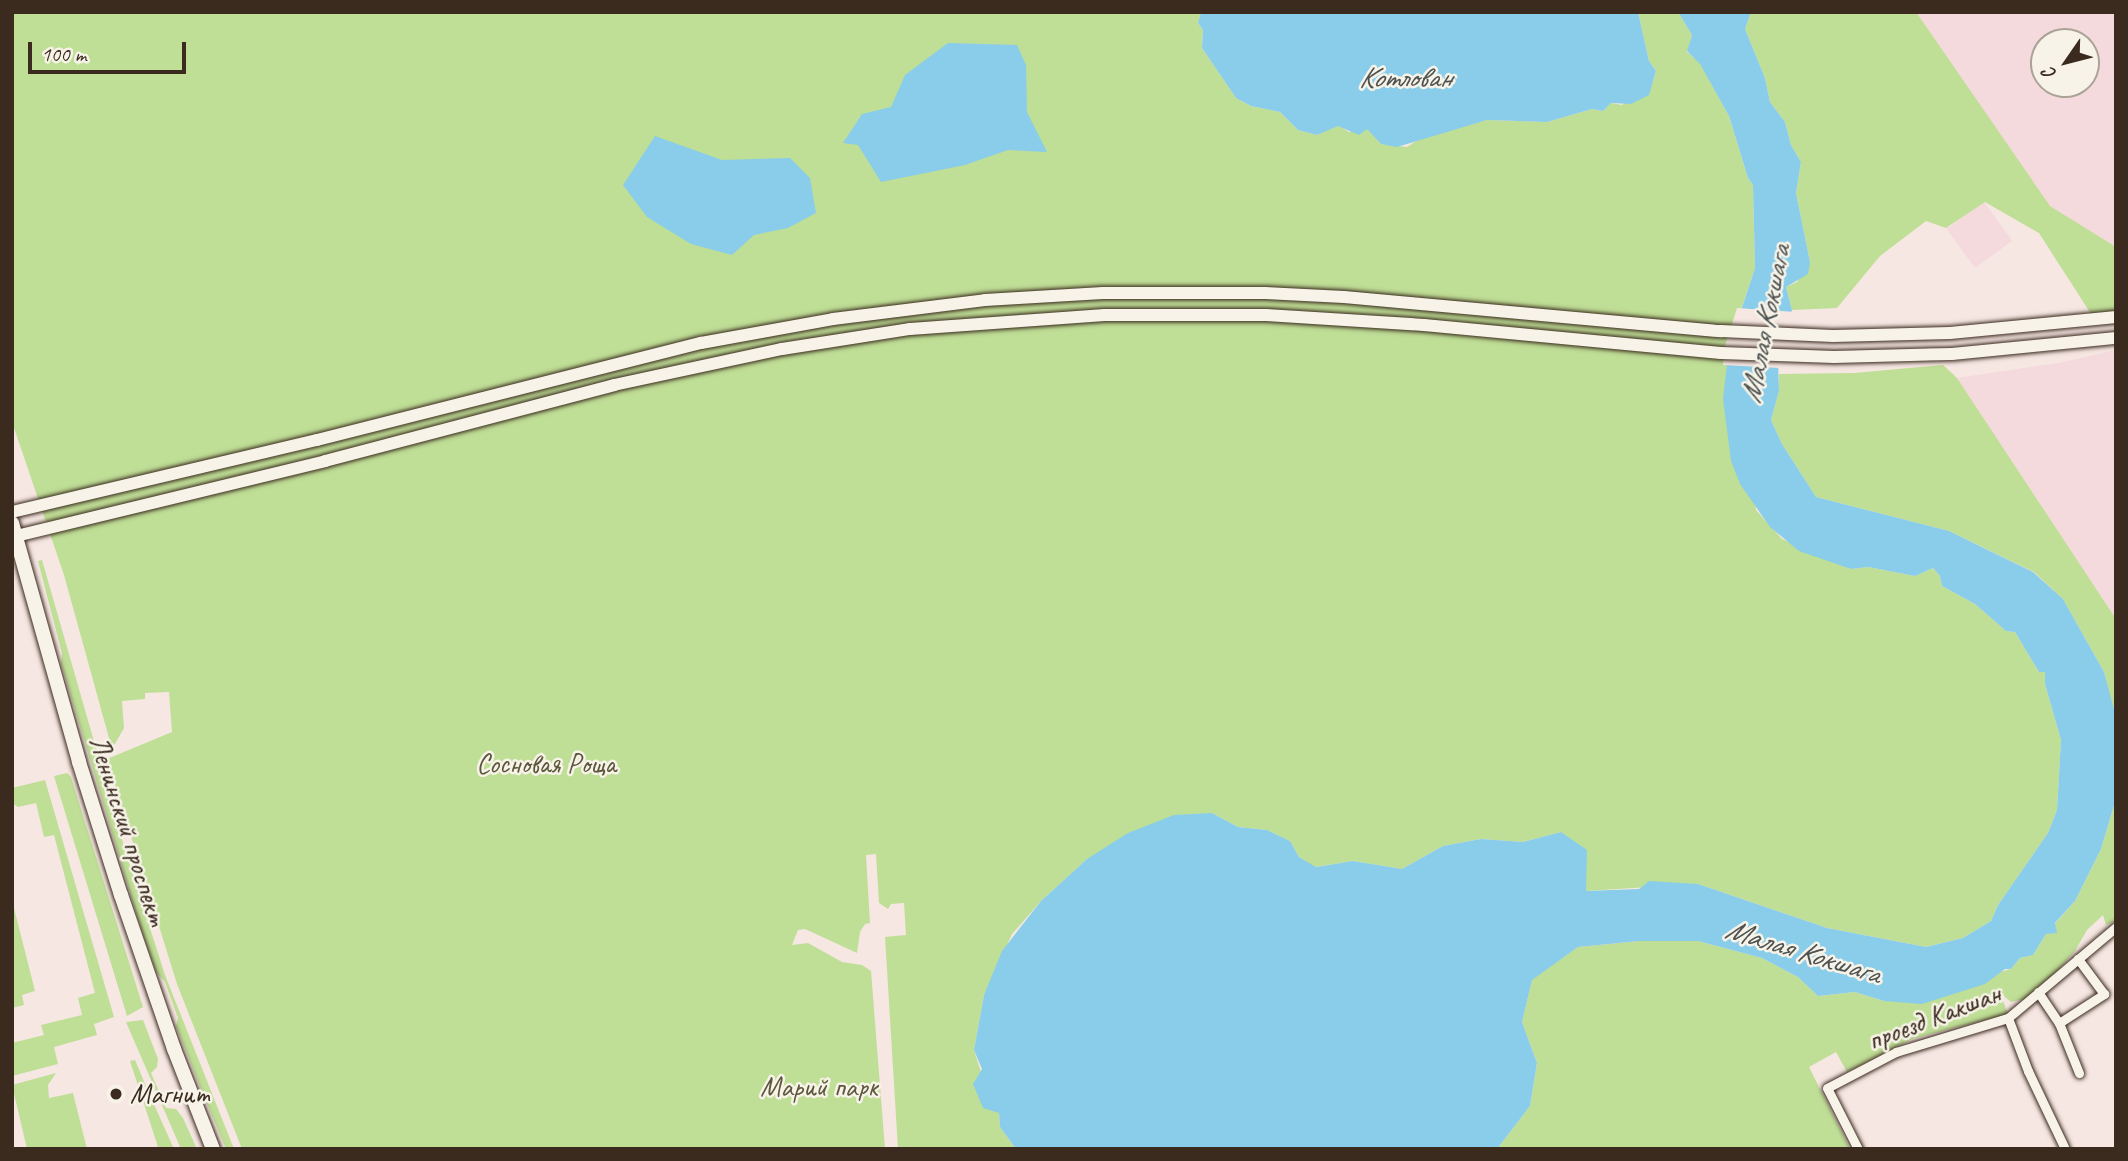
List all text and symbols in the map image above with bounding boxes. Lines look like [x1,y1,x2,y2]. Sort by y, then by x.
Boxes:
scale bar [32,28,189,72]
north arrow [2030,28,2100,98]
text: 100 m [41,41,86,67]
water label: Котлован [1359,59,1451,95]
text: С [2037,63,2062,85]
water label: Малая Кокшага [1732,243,1798,405]
street label: Ленинский проспект [81,732,175,930]
park label: Сосновая Роща [477,747,615,781]
water label: Малая Кокшага [1722,911,1884,991]
street label: проезд Какшан [1863,977,2005,1057]
park label: Марий парк [760,1070,878,1104]
place label: Магнит [130,1077,210,1111]
marker: Магнит [108,1086,124,1102]

